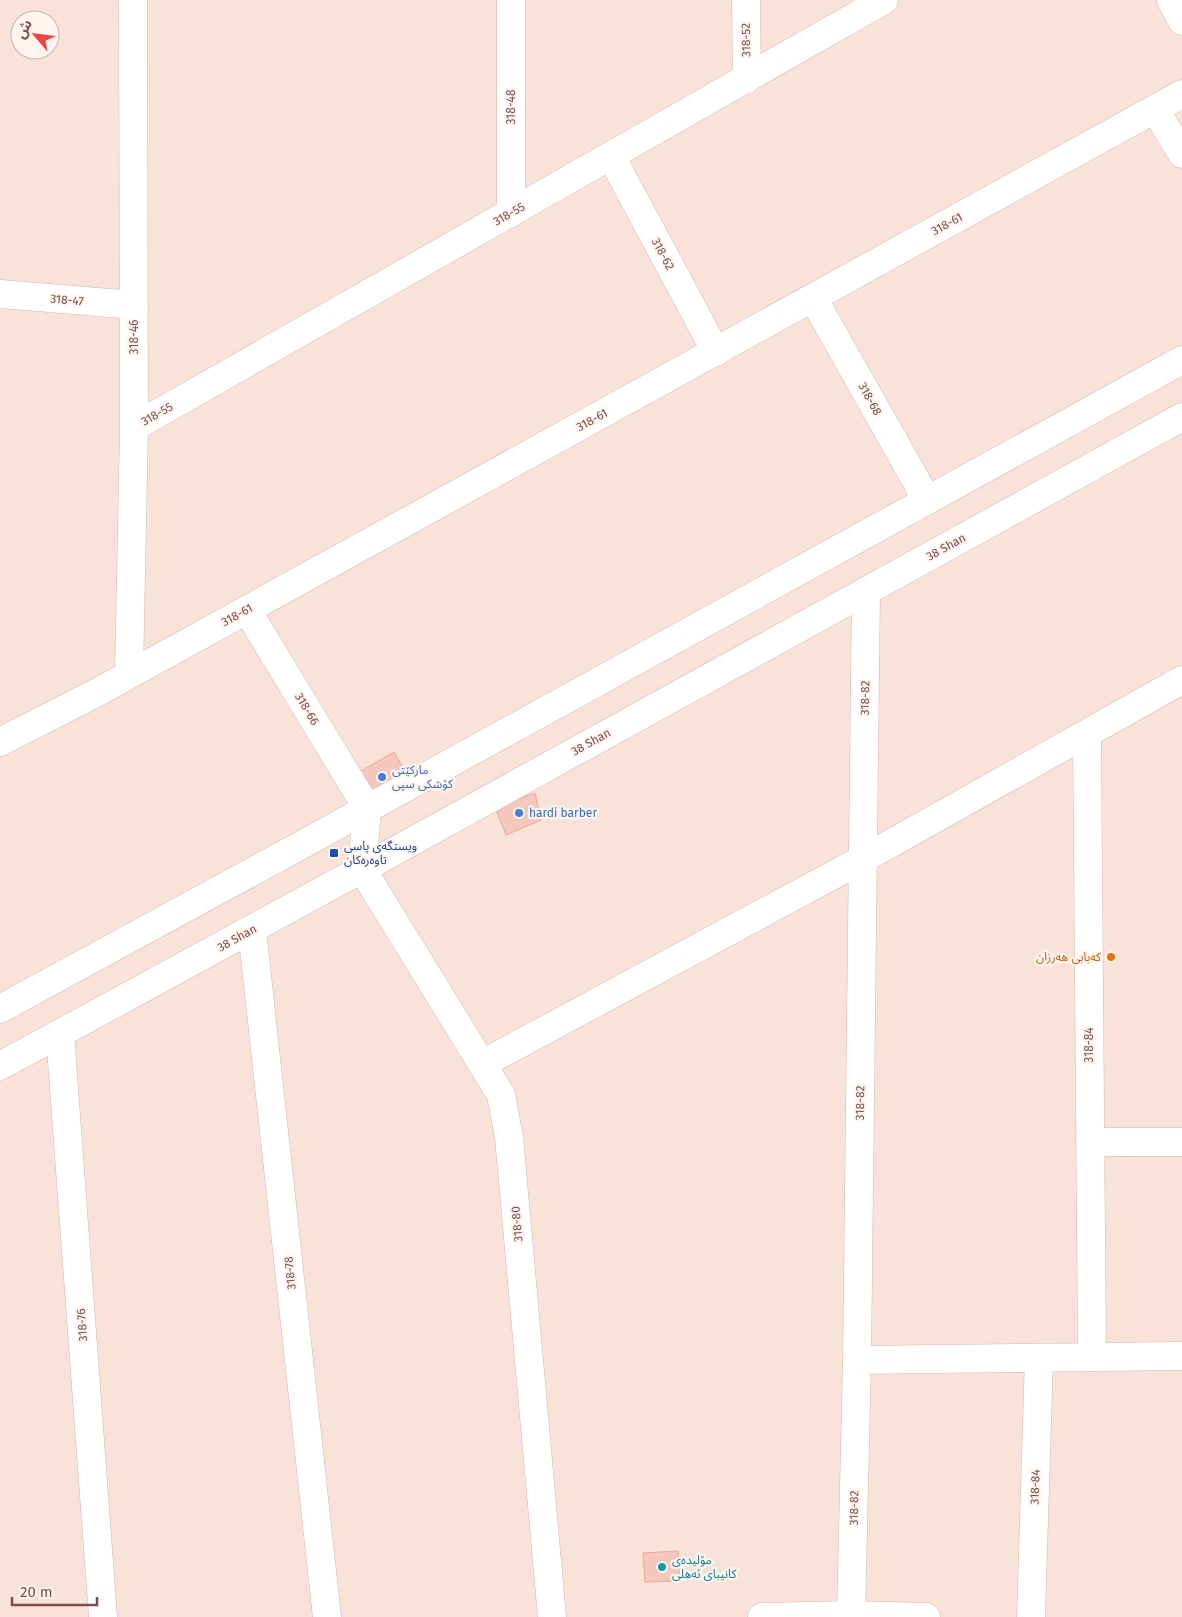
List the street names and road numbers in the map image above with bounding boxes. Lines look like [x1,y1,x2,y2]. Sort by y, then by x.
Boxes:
street label: 318-52 [739,23,753,57]
street label: 318-48 [504,89,518,125]
street label: 318-55 [491,199,527,229]
street label: 318-61 [929,210,965,238]
street label: 318-62 [649,235,677,273]
street label: 318-47 [50,292,84,308]
street label: 318-46 [127,320,141,355]
street label: 318-68 [855,380,885,418]
street label: 318-55 [139,399,175,429]
street label: 318-61 [574,406,610,434]
street label: 38 Shan [924,530,968,564]
street label: 318-61 [219,601,255,629]
street label: 318-82 [858,680,872,716]
street label: 318-66 [292,690,322,728]
street label: 38 Shan [569,725,613,759]
street label: 38 Shan [215,921,259,955]
street label: 318-84 [1082,1027,1096,1063]
street label: 318-82 [853,1085,867,1121]
street label: 318-80 [508,1205,526,1242]
street label: 318-78 [281,1255,299,1290]
street label: 318-76 [74,1308,90,1342]
street label: 318-84 [1027,1468,1043,1505]
street label: 318-82 [847,1490,861,1526]

